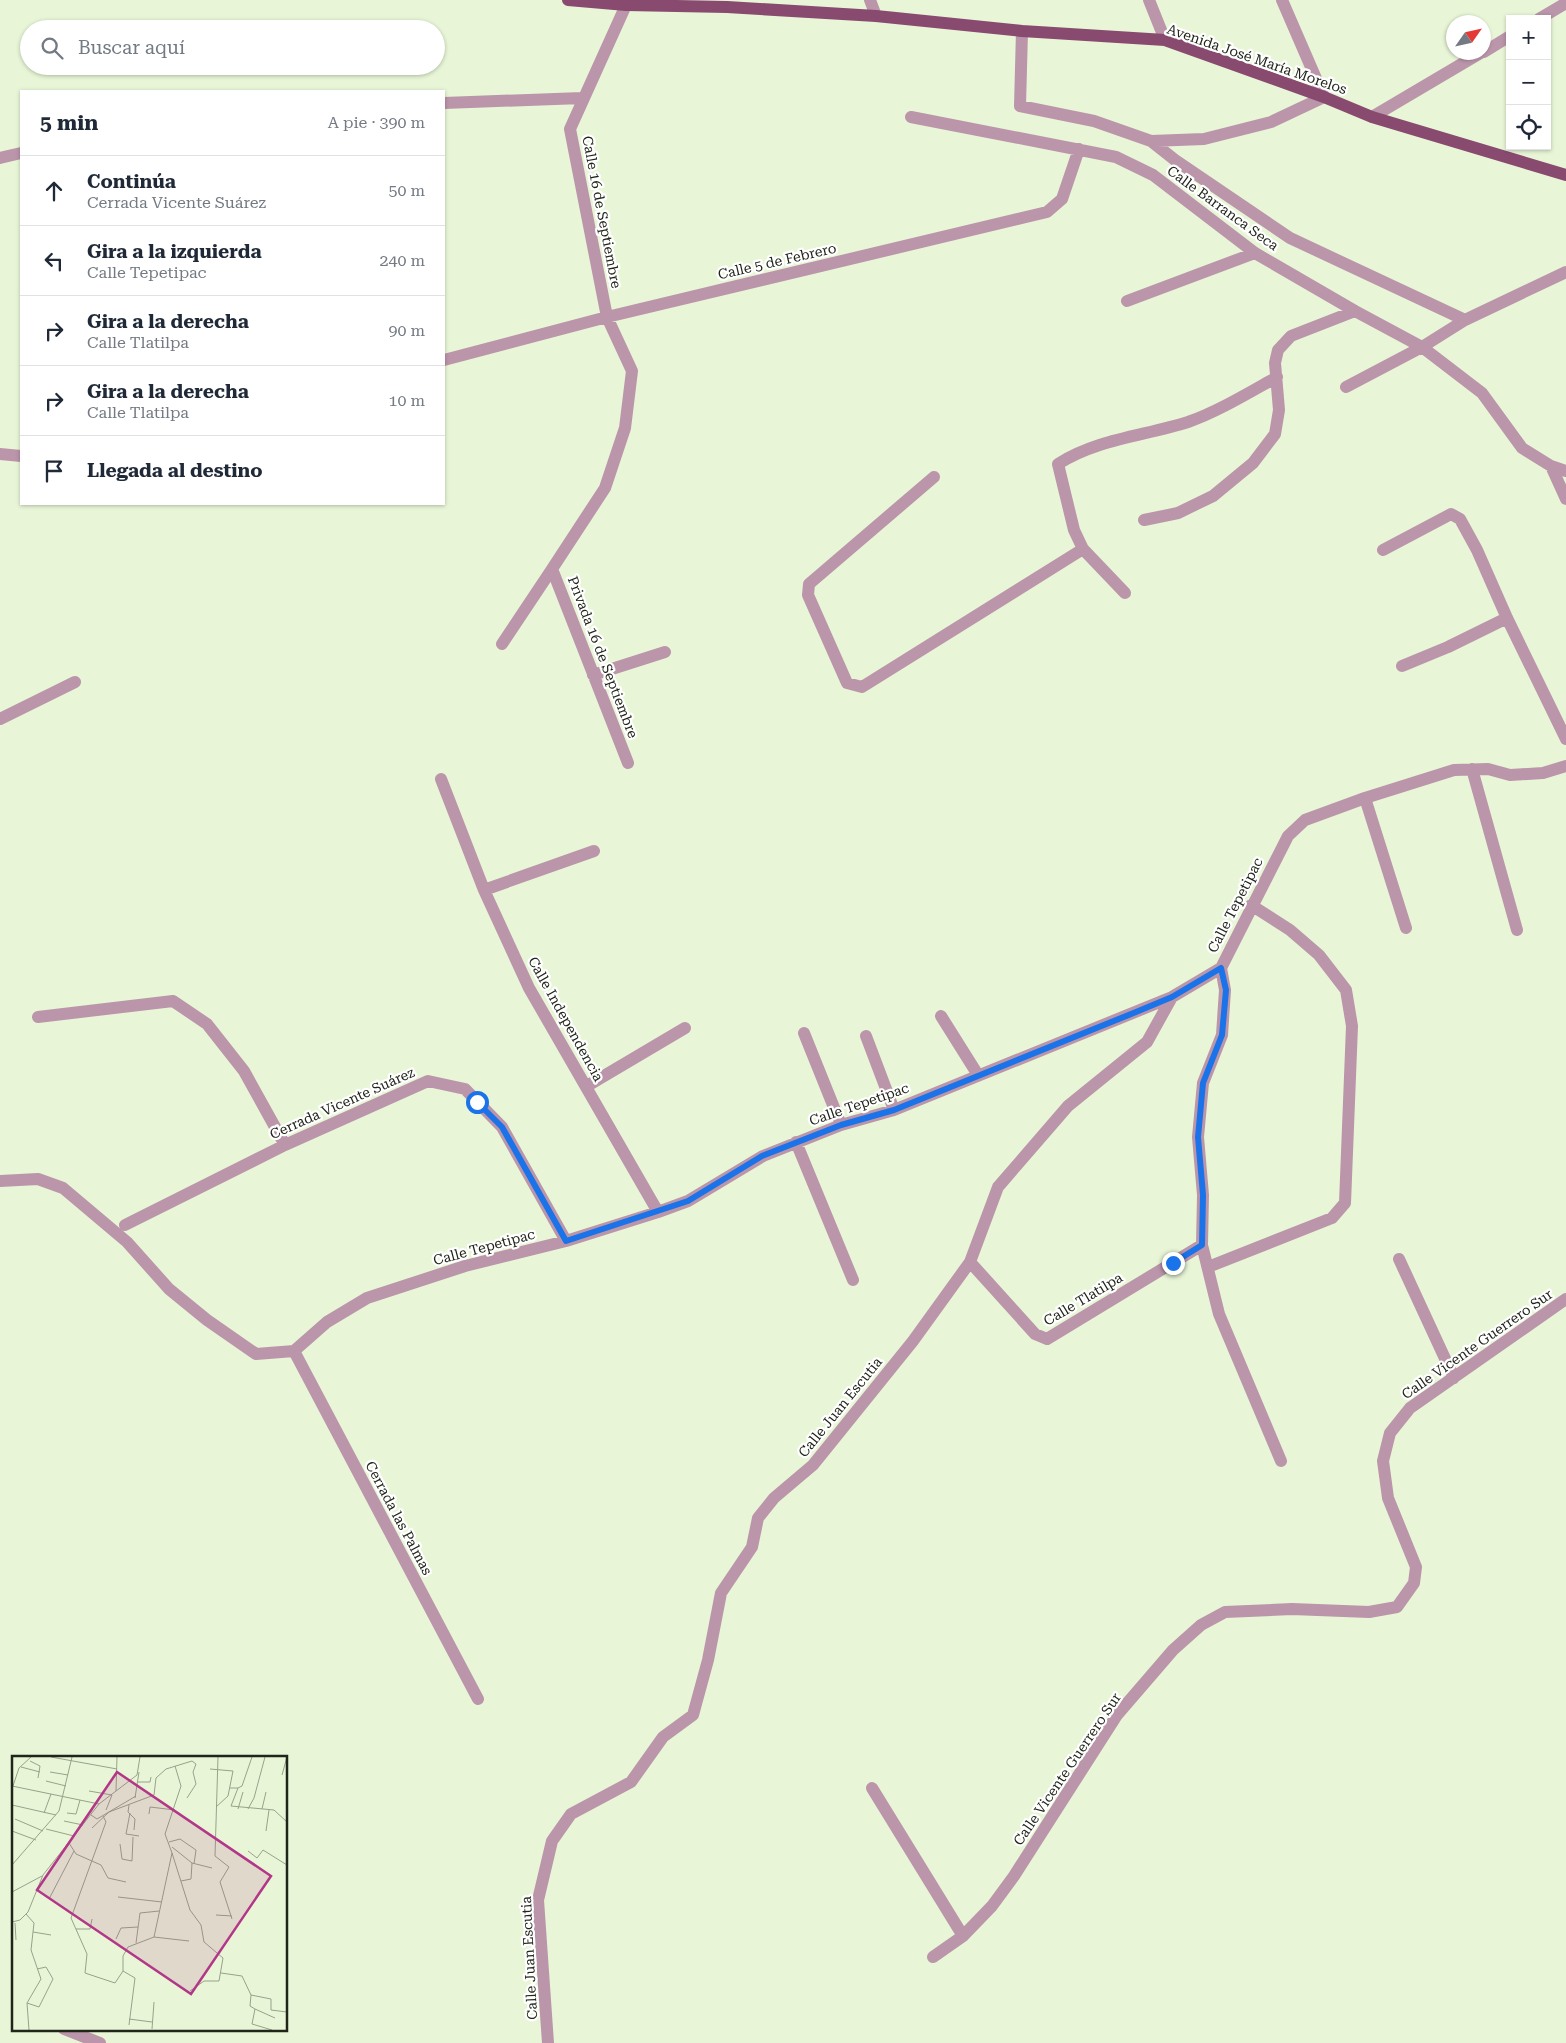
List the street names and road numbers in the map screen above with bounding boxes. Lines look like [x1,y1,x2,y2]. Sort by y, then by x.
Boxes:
street label: Avenida José María Morelos [1165,21,1349,97]
street label: Calle 16 de Septiembre [579,134,625,290]
street label: Calle Barranca Seca [1164,162,1282,254]
street label: Calle 5 de Febrero [716,240,838,282]
street label: Privada 16 de Septiembre [565,574,641,740]
street label: Calle Tepetipac [1204,855,1266,955]
street label: Calle Independencia [525,954,607,1084]
street label: Cerrada Vicente Suárez [267,1064,417,1142]
street label: Calle Tepetipac [807,1079,911,1129]
street label: Calle Tepetipac [431,1226,537,1268]
street label: Calle Tlatilpa [1041,1269,1126,1329]
street label: Calle Vicente Guerrero Sur [1399,1286,1556,1402]
street label: Calle Juan Escutia [795,1354,885,1460]
street label: Cerrada las Palmas [362,1458,436,1578]
street label: Calle Vicente Guerrero Sur [1010,1690,1124,1848]
street label: Calle Juan Escutia [518,1895,540,2020]

